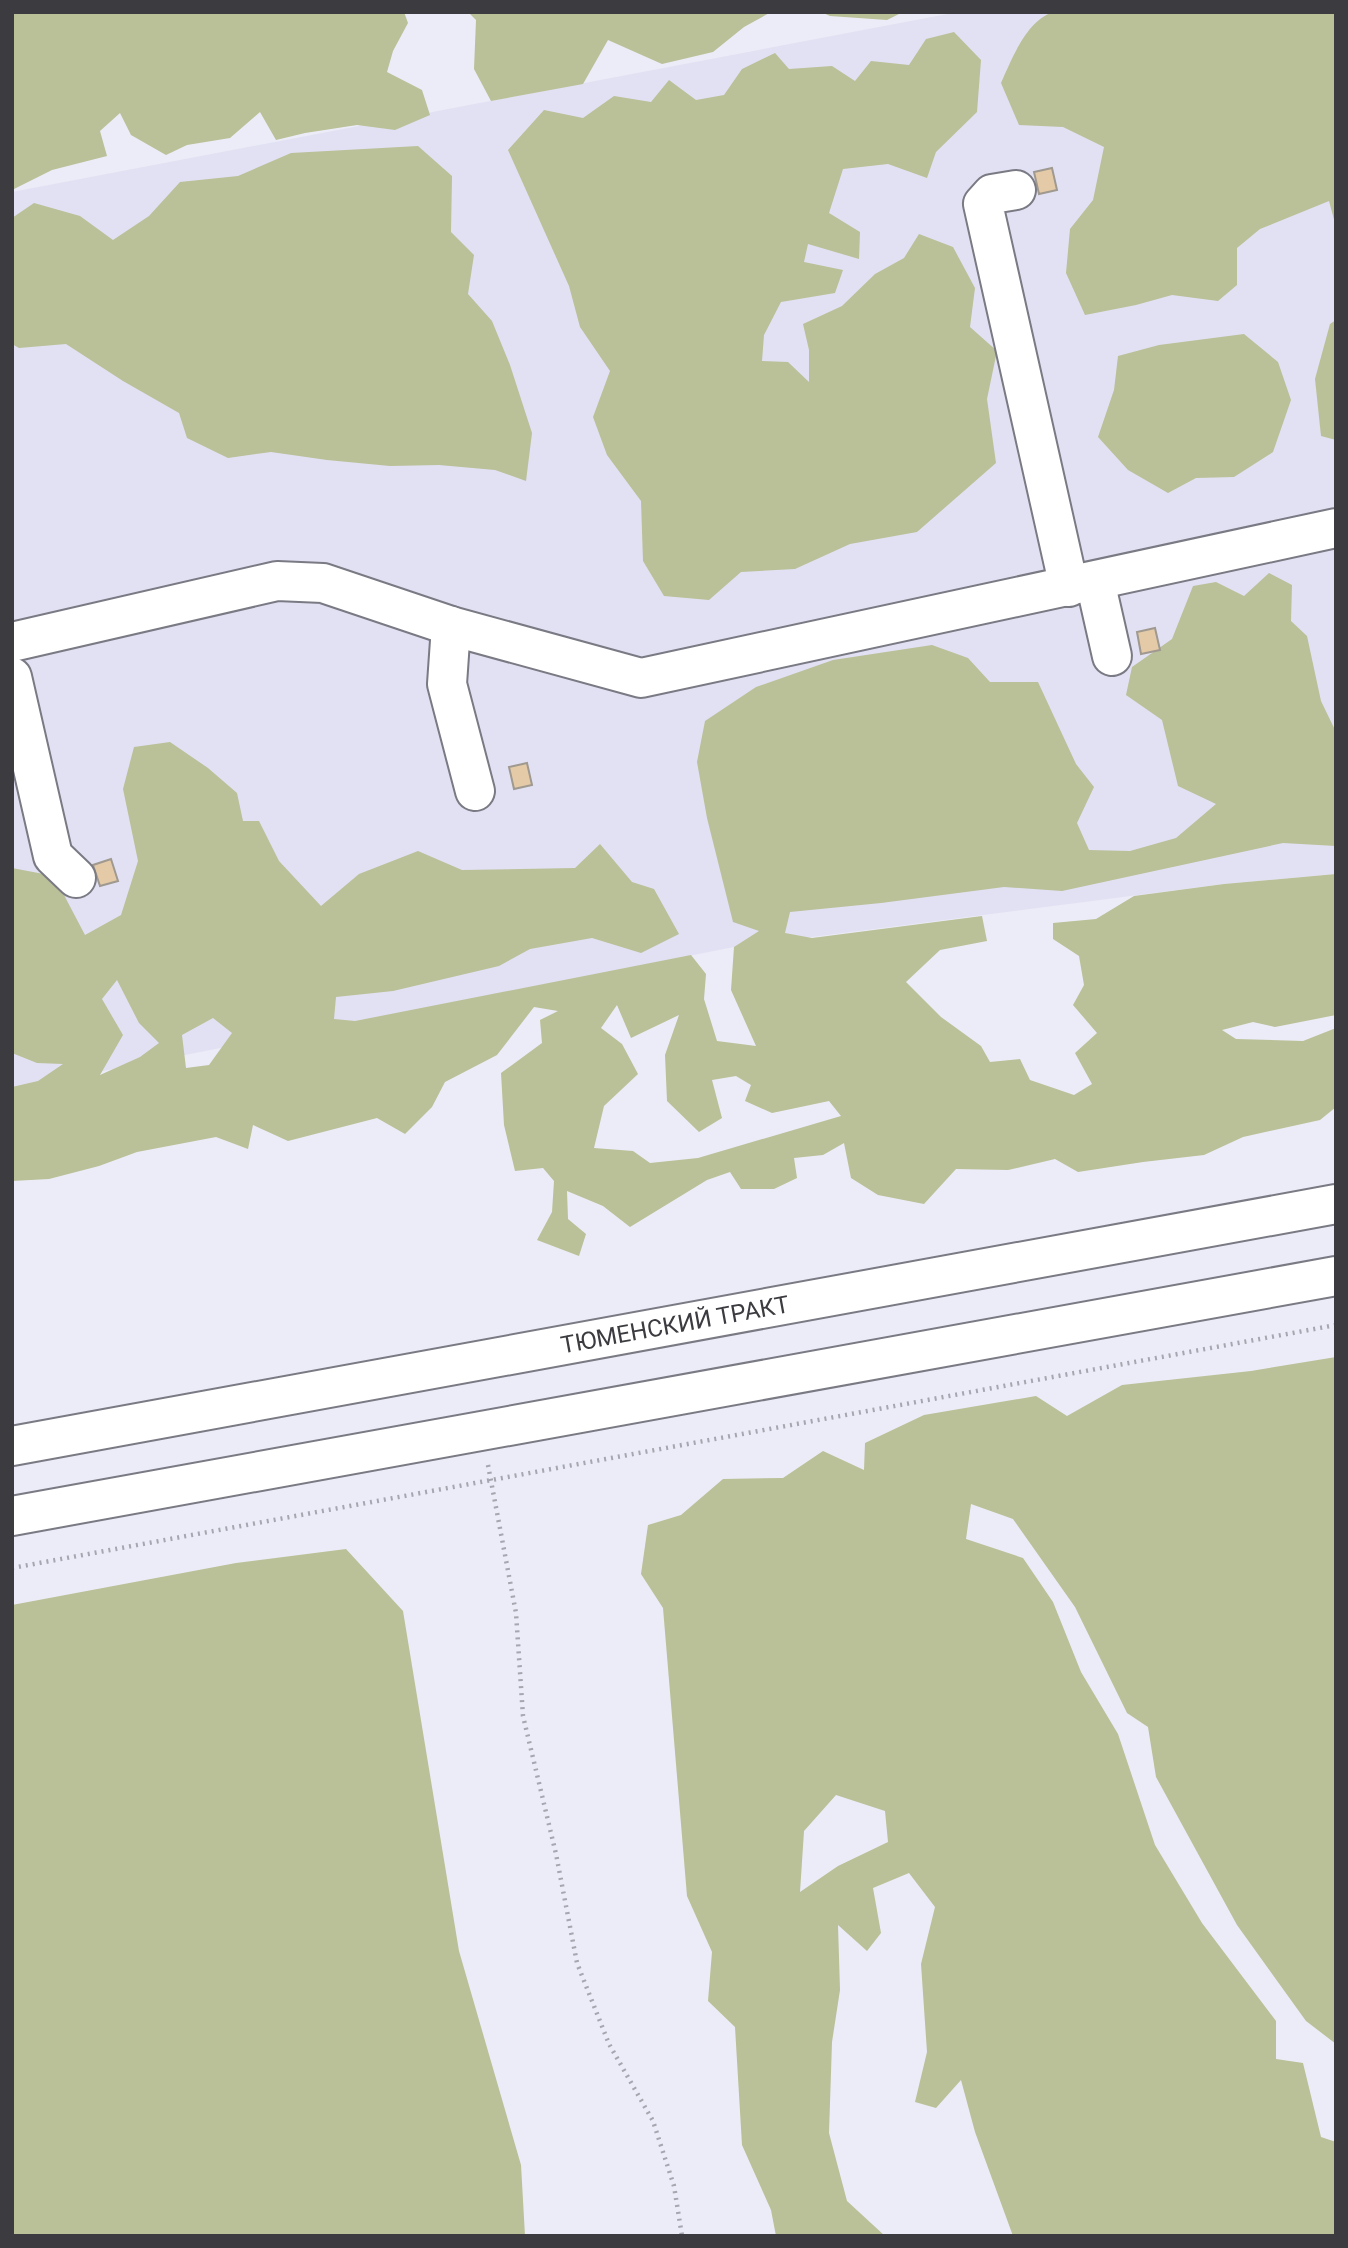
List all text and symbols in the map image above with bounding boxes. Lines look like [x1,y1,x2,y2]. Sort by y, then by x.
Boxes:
street label: ТЮМЕНСКИЙ ТРАКТ [559,1290,791,1359]

